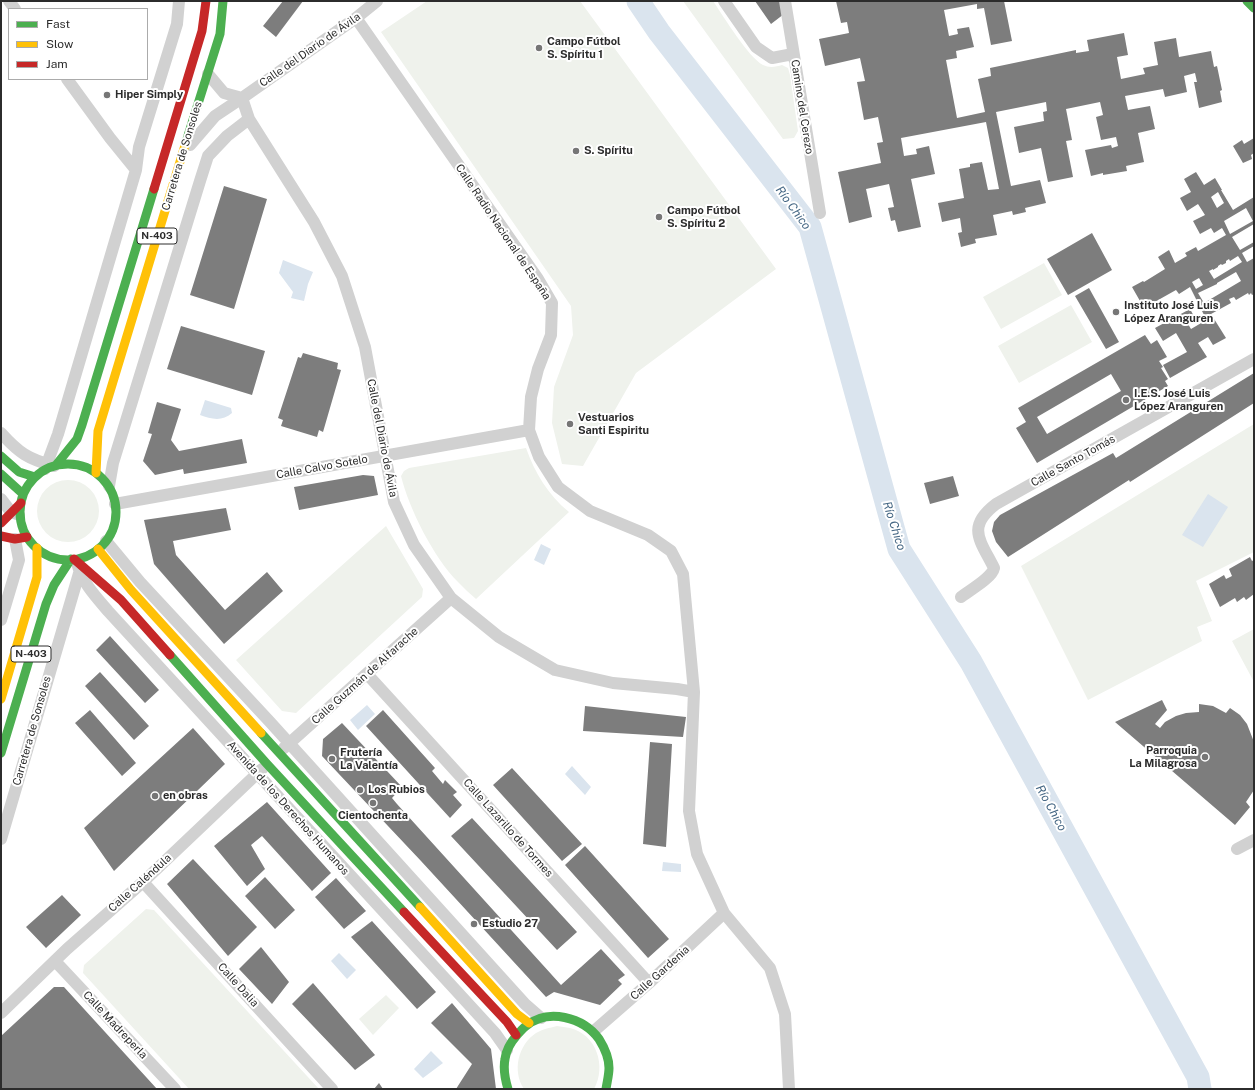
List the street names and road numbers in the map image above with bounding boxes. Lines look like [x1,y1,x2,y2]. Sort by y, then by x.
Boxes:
street label: Calle del Diario de Ávila [257,10,363,90]
street label: Camino del Cerezo [788,59,816,155]
street label: Carretera de Sonsoles [159,100,205,212]
street label: Calle Radio Nacional de España [453,162,553,302]
road number: N-403 [137,228,177,244]
street label: Calle del Diario de Ávila [364,378,400,498]
street label: Calle Santo Tomás [1029,432,1117,490]
street label: Calle Calvo Sotelo [275,452,369,482]
street label: Calle Guzmán de Alfarache [309,625,421,727]
road number: N-403 [11,646,51,662]
street label: Carretera de Sonsoles [10,675,54,787]
street label: Avenida de los Derechos Humanos [224,738,352,878]
street label: Calle Lazarillo de Tormes [460,776,556,880]
street label: Calle Caléndula [106,851,174,915]
street label: Calle Gardenia [628,943,692,1003]
street label: Calle Dalia [215,960,261,1010]
street label: Calle Madreperla [80,988,150,1062]

